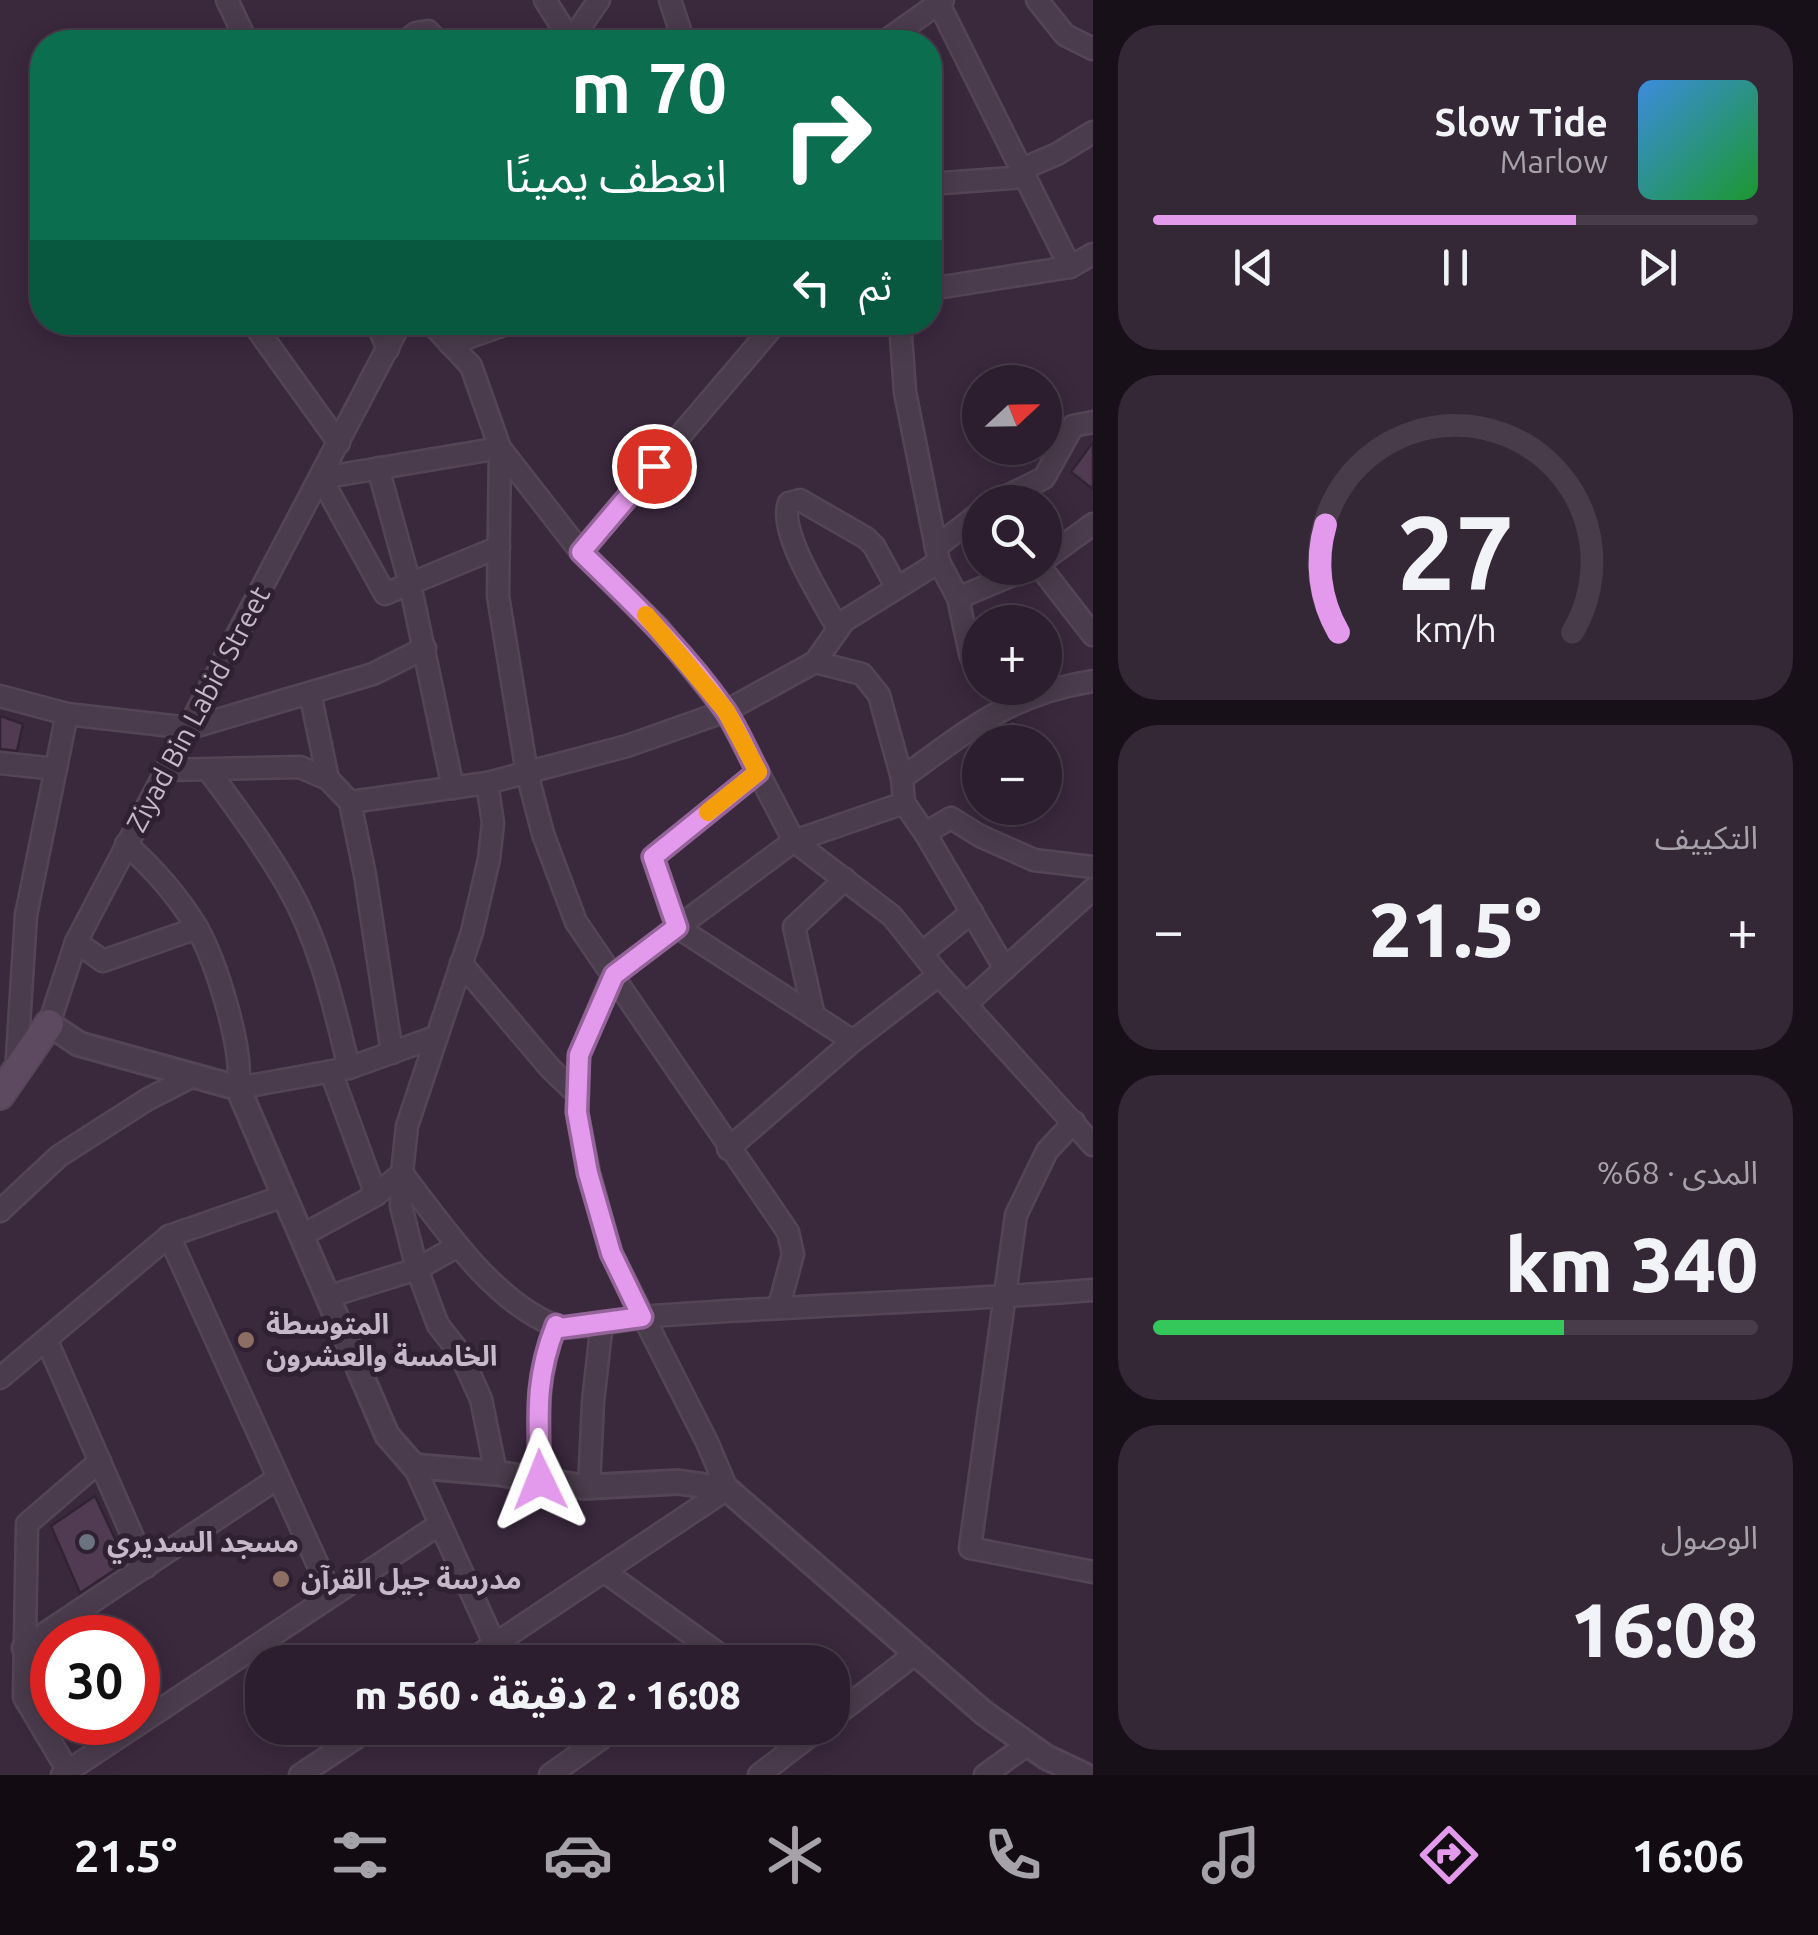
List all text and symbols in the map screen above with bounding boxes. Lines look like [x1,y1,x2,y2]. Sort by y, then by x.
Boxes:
text: 70 m [571,48,727,126]
icon: right [762,70,892,200]
text: Slow Tide [1435,101,1608,143]
text: Marlow [1500,143,1608,179]
text: انعطف يمينًا [504,150,727,201]
icon: previous [1226,240,1281,295]
icon: pause [1428,240,1483,295]
icon: next [1630,240,1685,295]
icon: left [784,260,839,315]
text: ثم [859,265,892,307]
north arrow [962,365,1062,465]
map controls [962,365,1062,825]
pin [612,424,697,509]
icon: arrive [627,439,682,494]
button: search [962,485,1062,585]
text: 27 [1397,493,1514,610]
street label: Ziyad Bin Labid Street [120,581,275,837]
button: + [962,605,1062,705]
text: km/h [1414,609,1497,649]
button: − [962,725,1062,825]
text: التكييف [1655,819,1758,855]
text: 21.5° [1369,887,1542,971]
text: − [1153,899,1184,960]
text: + [1727,899,1758,960]
text: المدى · 68% [1597,1154,1758,1190]
text: 340 km [1505,1222,1758,1306]
place label: المتوسطة الخامسة والعشرون [266,1308,497,1373]
marker: المتوسطة الخامسة والعشرون [235,1329,257,1351]
position arrow [488,1428,592,1532]
text: الوصول [1661,1519,1758,1555]
place label: مسجد السديري [107,1526,299,1564]
marker: مسجد السديري [76,1531,98,1553]
place label: مدرسة جيل القرآن [301,1563,522,1596]
marker: مدرسة جيل القرآن [270,1568,292,1590]
text: 16:08 [1570,1587,1758,1671]
speed limit sign: 30 [30,1615,160,1745]
text: 16:08 · 2 دقيقة · 560 m [354,1674,741,1716]
icon: filters [325,1820,395,1890]
icon: car [543,1820,613,1890]
icon: climate [760,1820,830,1890]
icon: phone [978,1820,1048,1890]
icon: music [1196,1820,1266,1890]
icon: directions [1414,1820,1484,1890]
text: 21.5° [74,1830,177,1881]
text: 16:06 [1632,1830,1744,1881]

